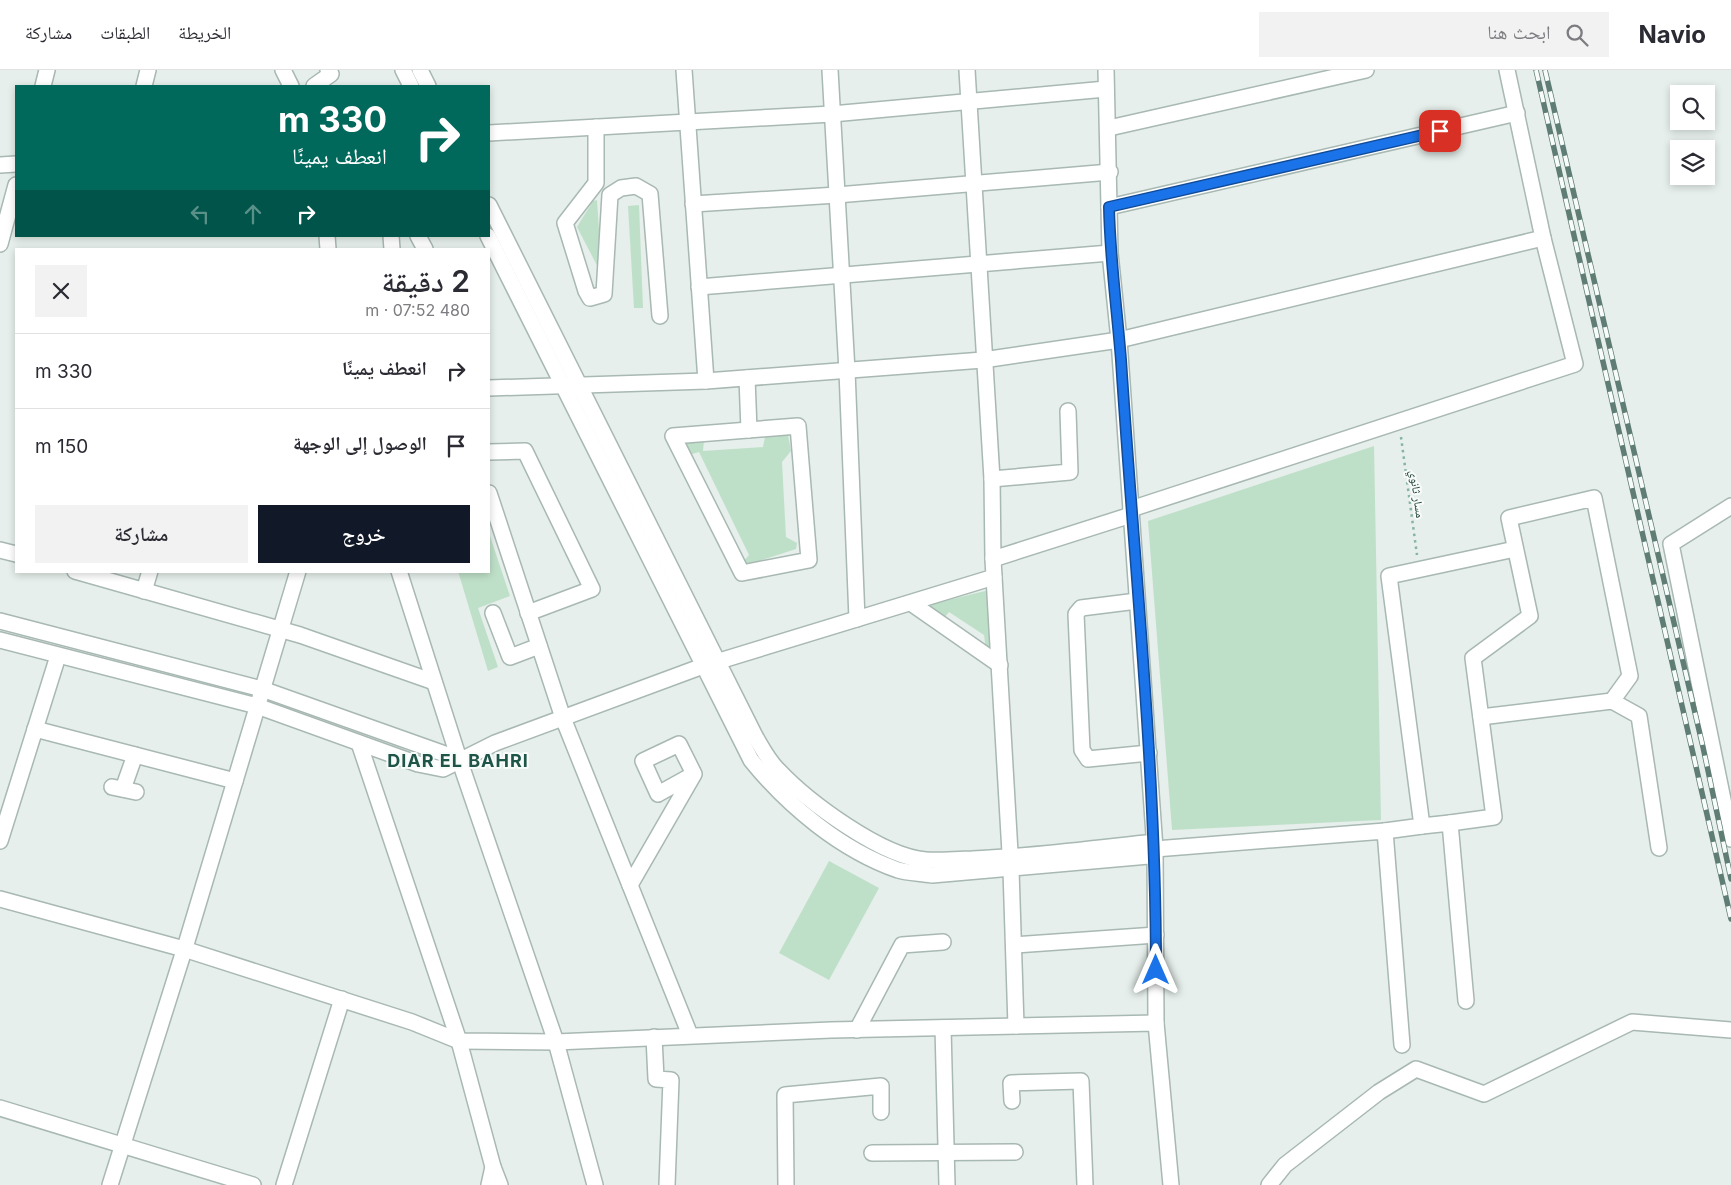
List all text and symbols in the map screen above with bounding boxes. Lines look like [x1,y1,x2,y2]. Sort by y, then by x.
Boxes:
search box [1259,12,1609,57]
text: Navio [1639,20,1706,49]
text: ابحث هنا [1487,21,1551,44]
icon: search [1563,21,1591,49]
text: مشاركة [25,22,72,43]
text: الطبقات [100,22,150,43]
text: الخريطة [178,22,231,43]
map controls [1670,85,1715,185]
button: search [1670,85,1715,130]
text: 330 m [278,98,387,140]
icon: right [405,105,470,170]
pin [1419,110,1461,152]
icon: arrive [1426,117,1454,145]
button: layers [1670,140,1715,185]
text: انعطف يمينًا [292,143,387,169]
icon: left [186,200,214,228]
icon: ahead [239,200,267,228]
icon: right [292,200,320,228]
text: 2 دقيقة [381,263,470,299]
button: close [35,265,87,317]
text: 480 m · 07:52 [365,300,470,320]
text: انعطف يمينًا [342,357,427,380]
icon: right [442,357,470,385]
text: 330 m [35,360,92,383]
text: الوصول إلى الوجهة [293,432,427,455]
icon: arrive [442,432,470,460]
text: 150 m [35,435,88,458]
street label: مسار ثانوي [1404,469,1428,519]
button: مشاركة [35,505,248,563]
button: خروج [258,505,470,563]
district label: DIAR EL BAHRI [387,750,529,771]
position arrow [1129,943,1181,995]

